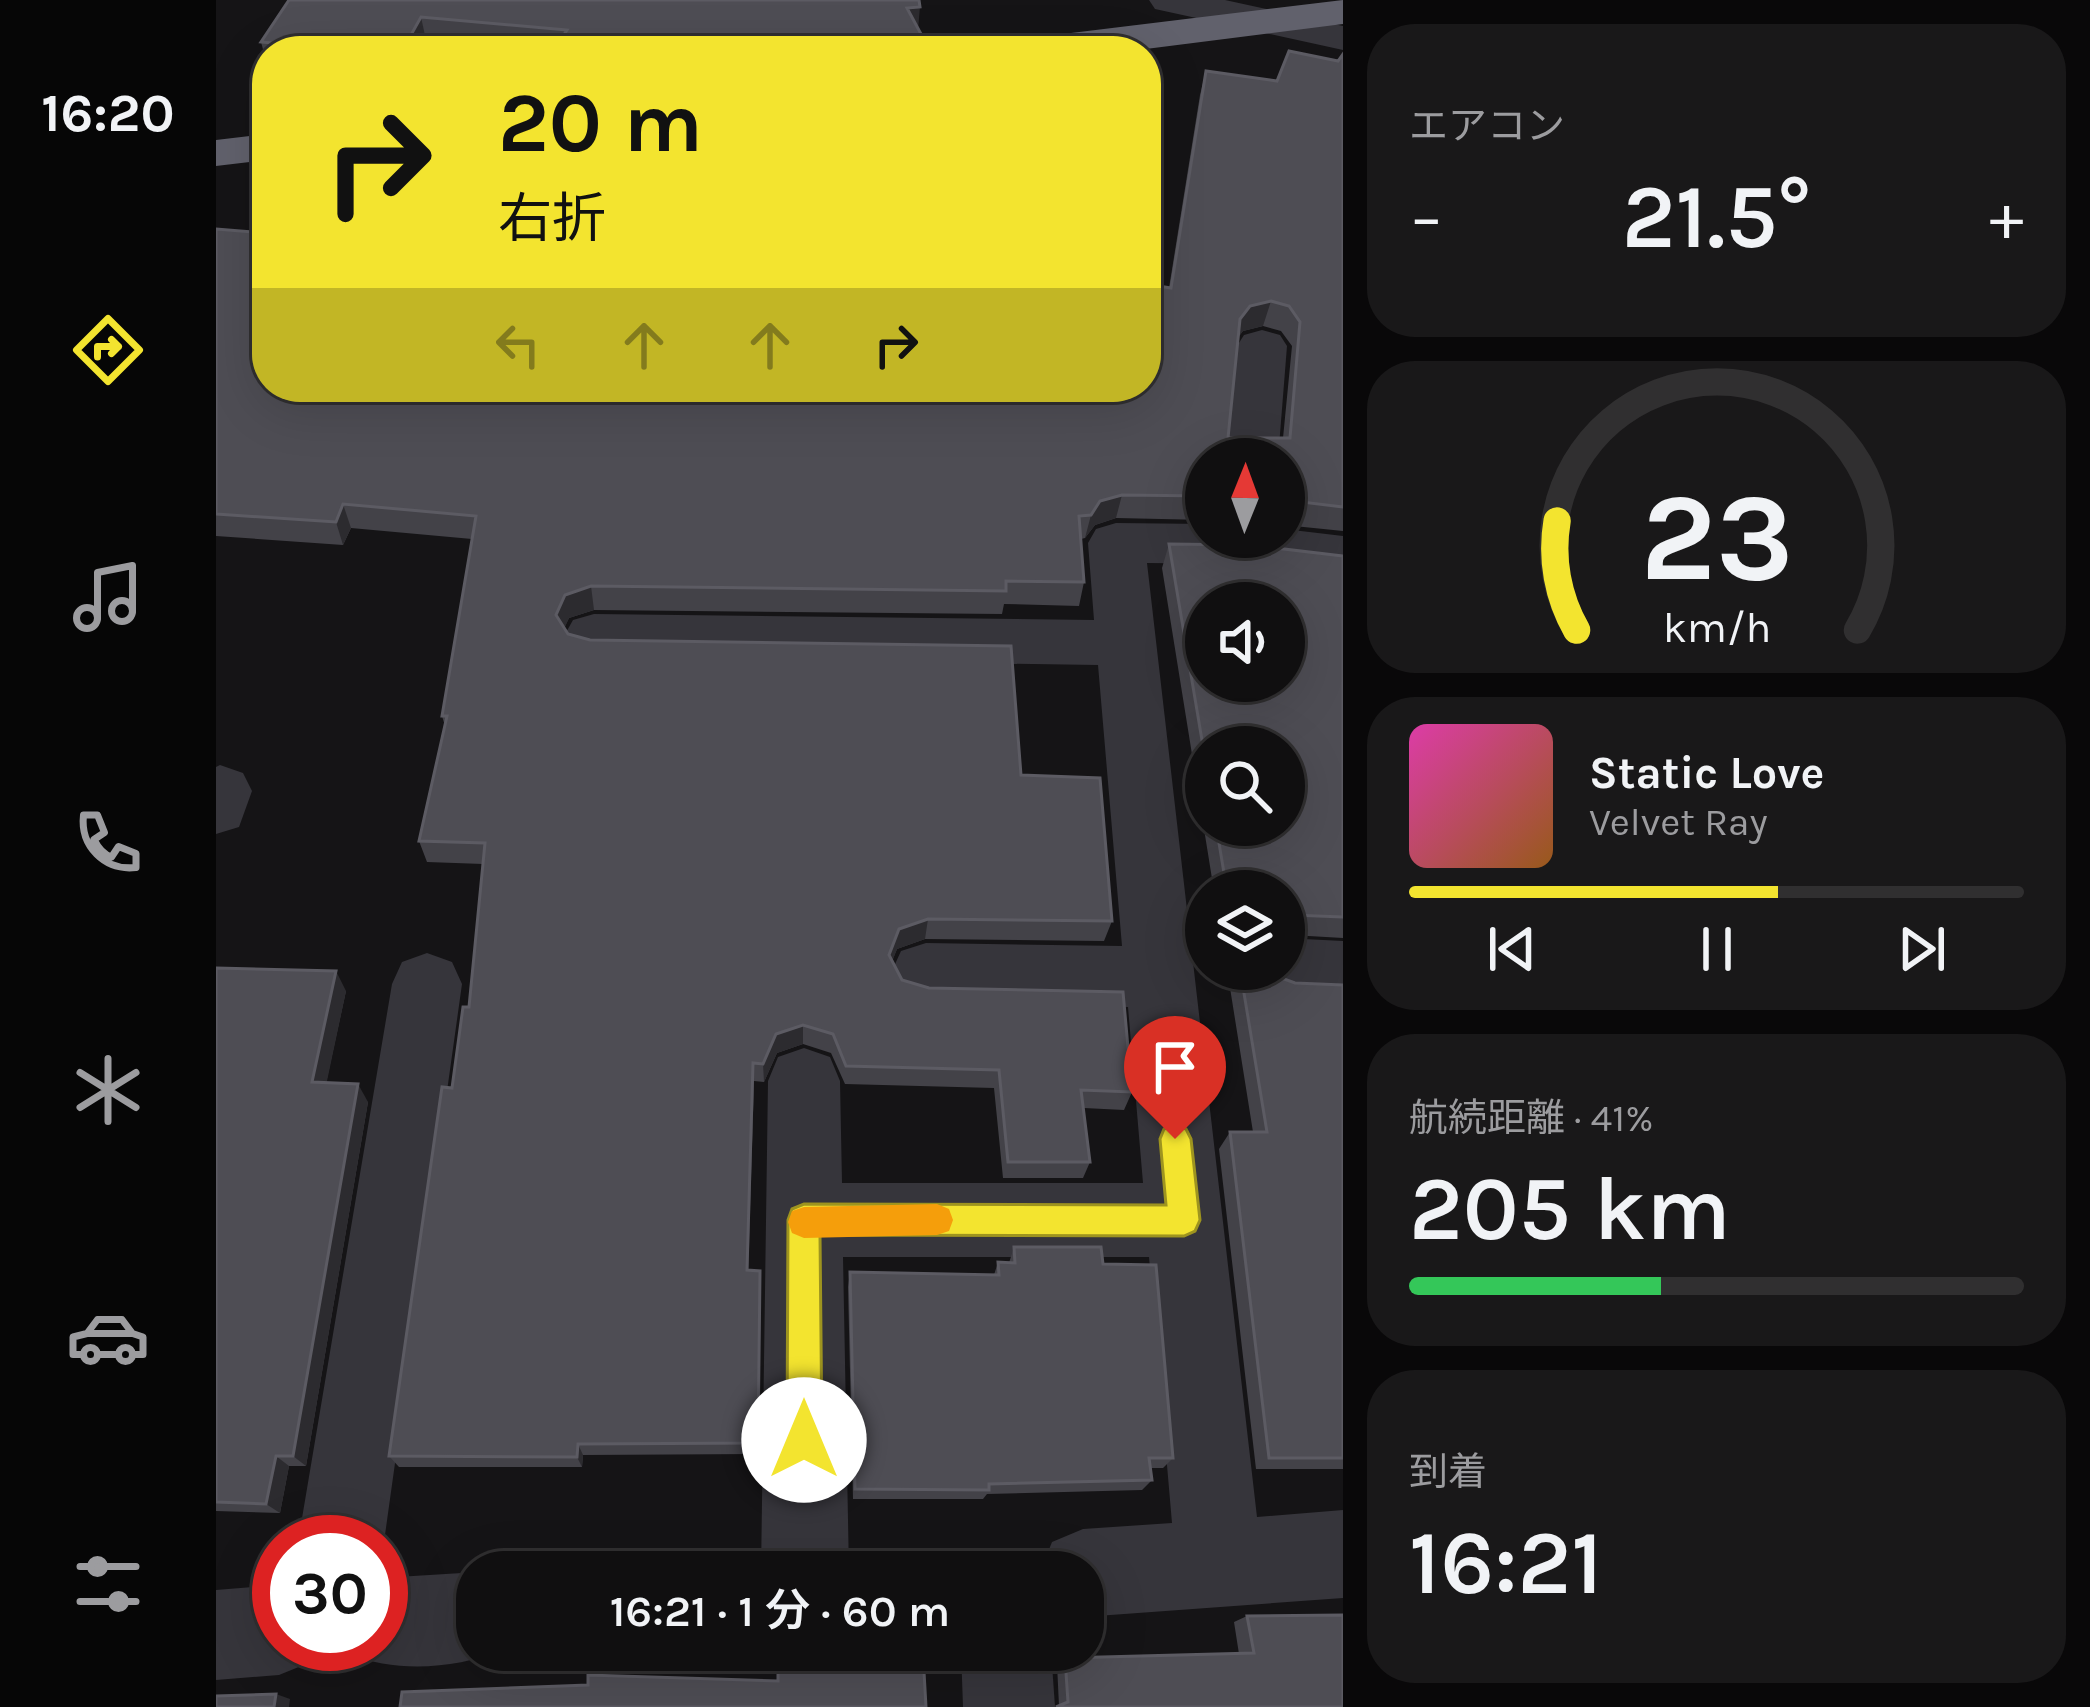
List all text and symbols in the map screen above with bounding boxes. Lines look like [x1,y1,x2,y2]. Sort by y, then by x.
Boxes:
text: 20 m [498,74,703,172]
text: 16:20 [41,81,175,145]
icon: right [300,84,456,240]
text: エアコン [1409,103,1565,149]
text: 21.5° [1622,164,1811,270]
text: − [1409,178,1444,256]
text: + [1989,178,2024,256]
text: 右折 [498,187,606,251]
icon: directions [66,308,150,392]
icon: left [485,312,551,378]
icon: ahead [611,312,677,378]
icon: ahead [737,312,803,378]
icon: right [863,312,929,378]
north arrow [1185,438,1305,558]
map controls [1185,438,1305,990]
text: 23 [1640,465,1793,610]
icon: music [66,555,150,639]
button: sound [1185,582,1305,702]
text: km/h [1662,603,1771,653]
button: search [1185,726,1305,846]
text: Static Love [1589,747,1824,799]
text: Velvet Ray [1589,799,1768,845]
icon: phone [66,801,150,885]
button: layers [1185,870,1305,990]
icon: previous [1479,916,1545,982]
icon: pause [1684,916,1750,982]
icon: next [1889,916,1955,982]
pin [1124,1016,1226,1139]
icon: arrive [1142,1034,1208,1100]
icon: climate [66,1048,150,1132]
text: 航続距離 · 41% [1409,1095,1653,1141]
text: 205 km [1409,1156,1731,1262]
icon: car [66,1295,150,1379]
position arrow [741,1377,867,1503]
text: 到着 [1409,1449,1487,1495]
text: 16:21 [1409,1510,1603,1616]
speed limit sign: 30 [252,1515,408,1671]
icon: filters [66,1542,150,1626]
text: 16:21 · 1 分 · 60 m [610,1585,950,1637]

